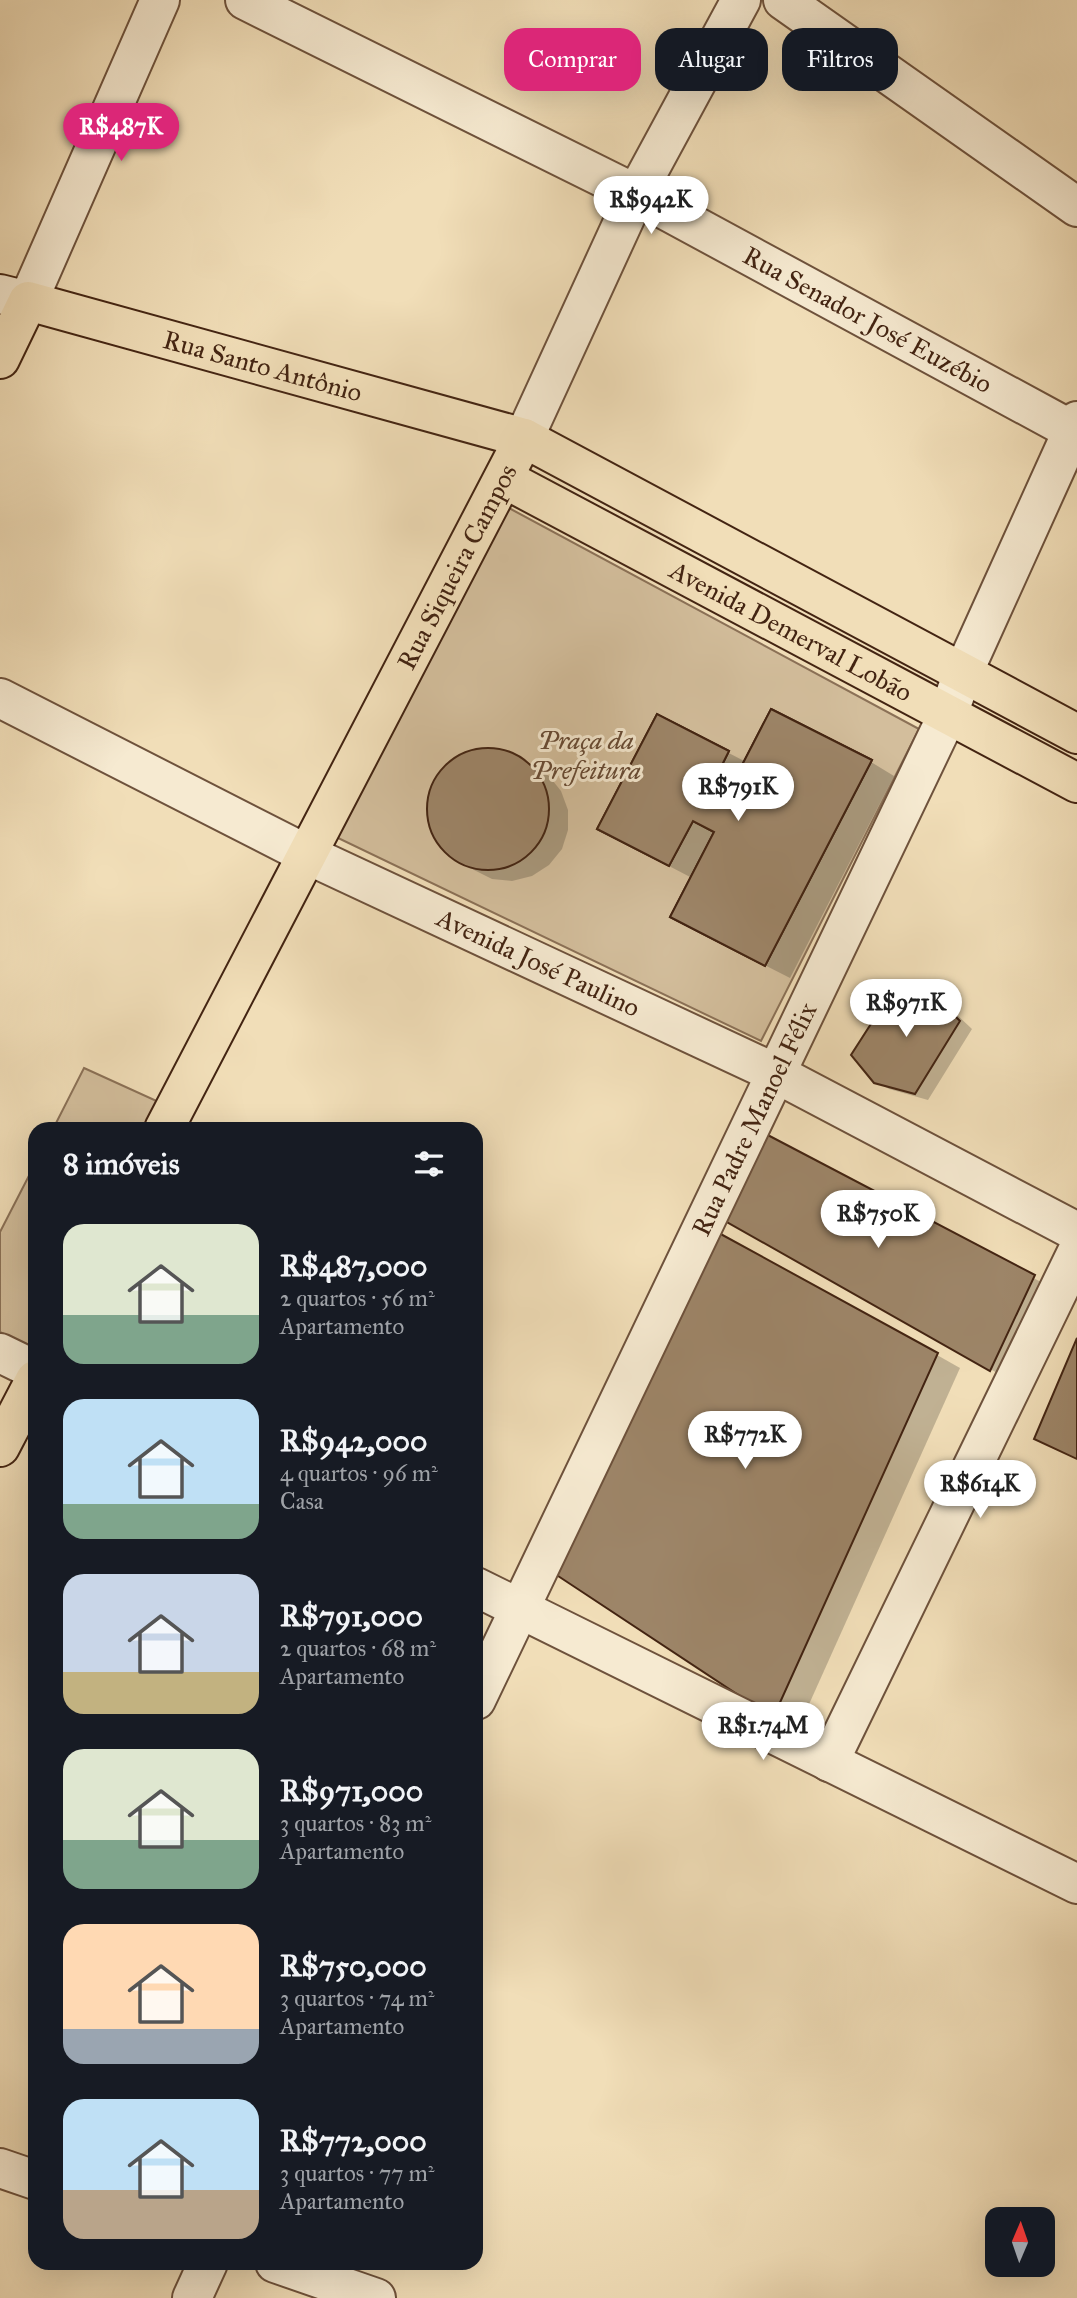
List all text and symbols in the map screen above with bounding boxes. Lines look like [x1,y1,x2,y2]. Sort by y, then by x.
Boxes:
chip: Comprar [504,28,641,91]
chip: Alugar [655,28,768,91]
chip: Filtros [782,28,898,91]
pin: R$487K [64,104,178,163]
text: R$487K [79,112,163,140]
pin: R$942K [594,176,708,236]
text: R$942K [610,185,692,213]
street label: Rua Senador José Euzébio [738,239,998,400]
street label: Rua Santo Antônio [160,323,366,409]
street label: Rua Siqueira Campos [390,458,524,675]
street label: Avenida Demerval Lobão [664,553,918,708]
park label: Praça da Prefeitura [531,724,641,786]
pin: R$791K [681,764,795,823]
text: R$791K [698,772,778,800]
street label: Avenida José Paulino [431,901,645,1024]
pin: R$971K [849,979,963,1039]
text: R$971K [866,988,946,1016]
street label: Rua Padre Manoel Félix [685,997,824,1241]
icon: filters [410,1145,448,1183]
text: 8 imóveis [63,1146,180,1182]
pin: R$750K [821,1190,935,1250]
text: R$750K [837,1199,919,1227]
text: R$487,000 [280,1248,428,1284]
icon: home [119,1252,203,1336]
text: 2 quartos · 56 m² [280,1284,435,1312]
text: Apartamento [280,1312,404,1340]
pin: R$772K [688,1412,802,1471]
text: R$772K [704,1420,786,1448]
text: R$942,000 [280,1423,428,1459]
icon: home [119,1427,203,1511]
text: 4 quartos · 96 m² [280,1459,438,1487]
pin: R$614K [923,1460,1037,1520]
text: R$614K [940,1469,1020,1497]
text: Casa [280,1487,324,1515]
text: R$791,000 [280,1598,423,1634]
icon: home [119,1602,203,1686]
text: 2 quartos · 68 m² [280,1634,436,1662]
text: Apartamento [280,1662,404,1690]
pin: R$1.74M [698,1702,828,1762]
text: R$1.74M [718,1711,808,1739]
text: R$971,000 [280,1773,423,1809]
icon: home [119,1777,203,1861]
text: 3 quartos · 83 m² [280,1809,431,1837]
text: Apartamento [280,1837,404,1865]
text: R$750,000 [280,1948,427,1984]
icon: home [119,1952,203,2036]
text: 3 quartos · 74 m² [280,1984,435,2012]
text: Apartamento [280,2012,404,2040]
text: R$772,000 [280,2123,427,2159]
icon: home [119,2127,203,2211]
text: 3 quartos · 77 m² [280,2159,435,2187]
text: Apartamento [280,2187,404,2215]
north arrow [985,2207,1055,2277]
map controls [985,2207,1055,2277]

